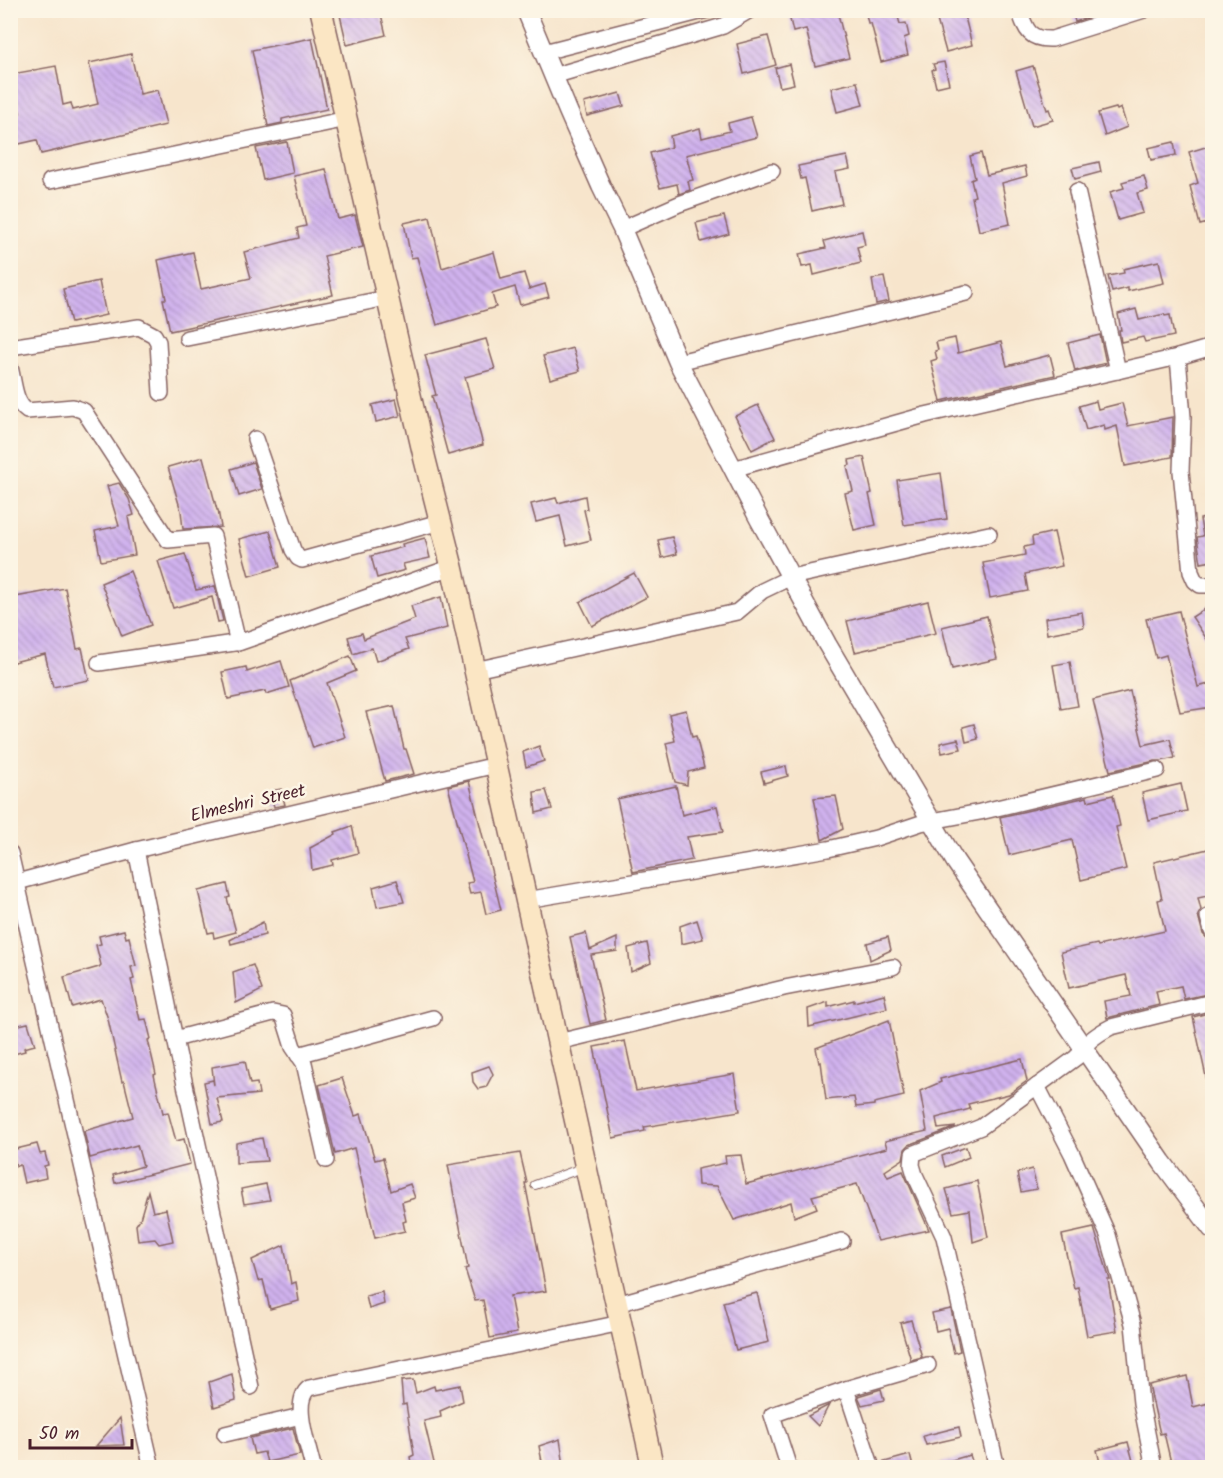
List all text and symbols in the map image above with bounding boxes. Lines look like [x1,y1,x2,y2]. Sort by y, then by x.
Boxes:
street label: Elmeshri Street [187,776,310,831]
scale bar [30,1412,132,1450]
text: 50 m [39,1420,79,1449]

